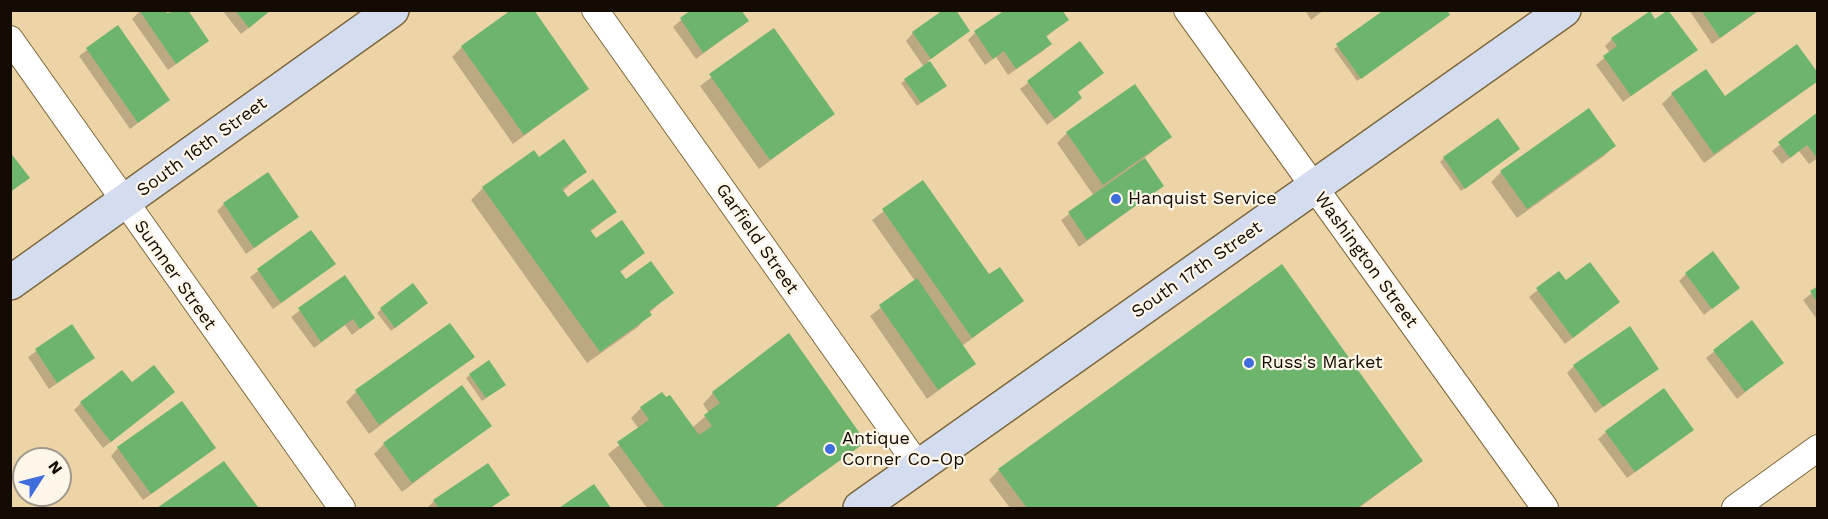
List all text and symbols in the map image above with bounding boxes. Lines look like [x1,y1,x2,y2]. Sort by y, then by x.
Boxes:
street label: South 16th Street [133,93,271,201]
street label: Garfield Street [711,180,803,298]
place label: Hanquist Service [1128,188,1277,210]
street label: Washington Street [1309,188,1423,332]
marker: Hanquist Service [1109,192,1123,206]
street label: Sumner Street [129,216,221,334]
street label: South 17th Street [1128,217,1266,323]
place label: Russ's Market [1261,352,1383,374]
marker: Russ's Market [1242,356,1256,370]
place label: Antique Corner Co-Op [842,428,964,470]
marker: Antique Corner Co-Op [823,442,837,456]
north arrow [12,447,72,507]
text: N [44,457,67,478]

